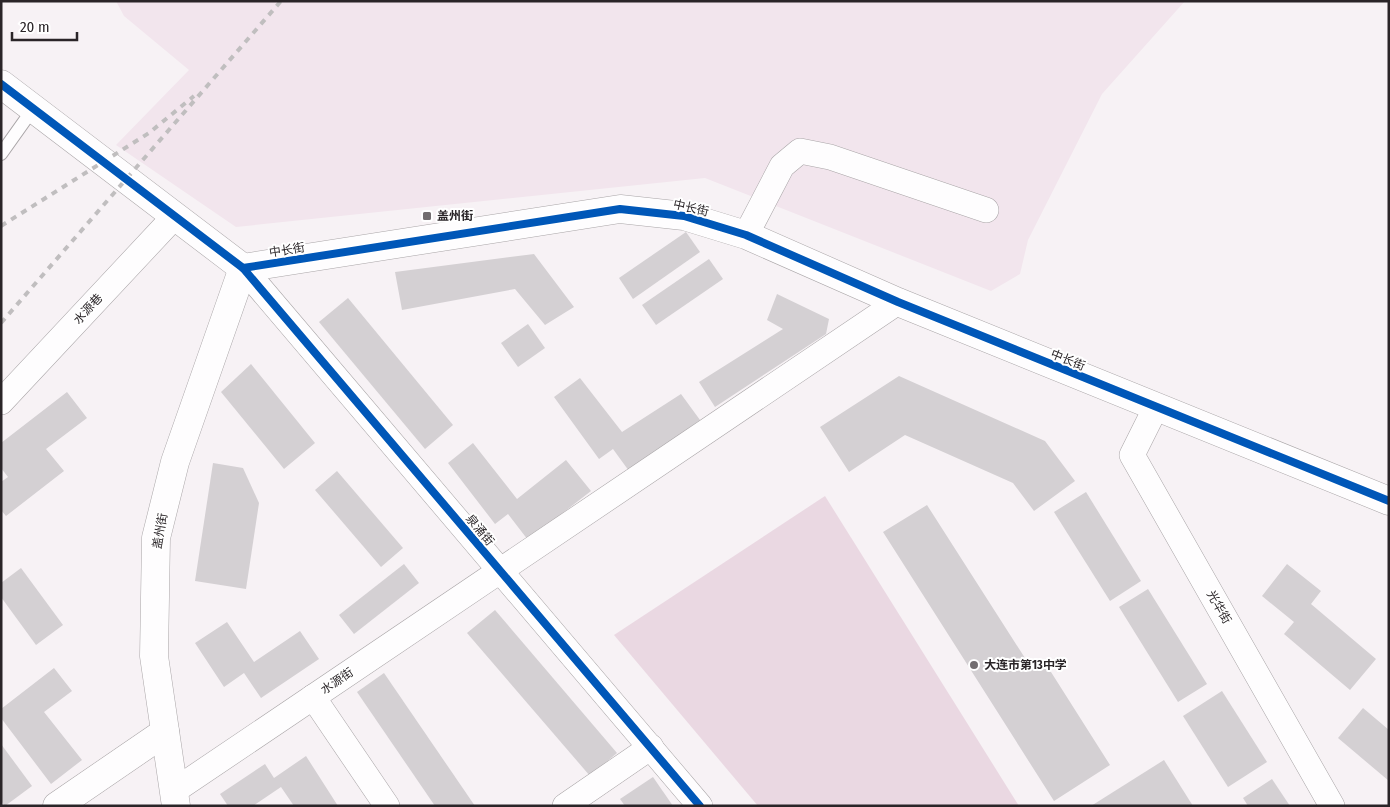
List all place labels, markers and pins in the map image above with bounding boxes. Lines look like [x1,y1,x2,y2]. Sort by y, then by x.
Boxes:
place label: 盖州街 [437,209,473,223]
marker: 盖州街 [421,210,433,222]
place label: 大连市第13中学 [984,658,1067,672]
marker: 大连市第13中学 [968,659,980,671]

